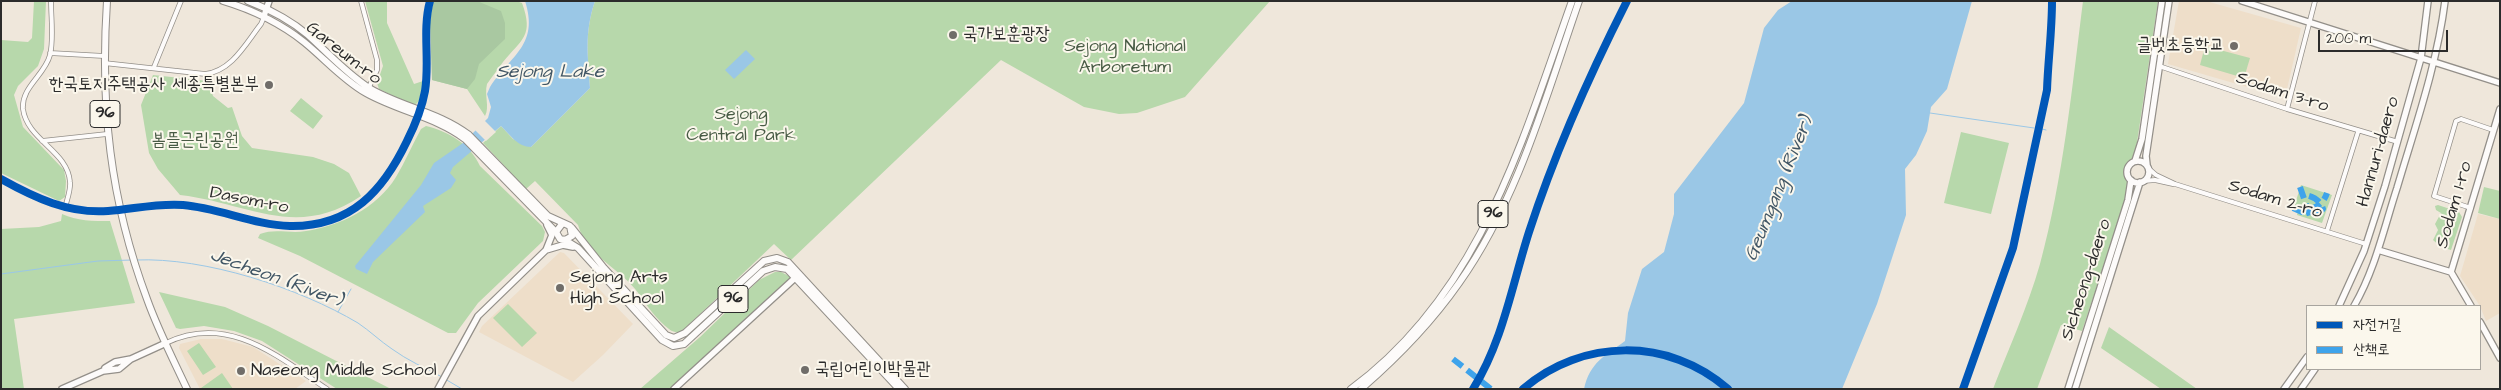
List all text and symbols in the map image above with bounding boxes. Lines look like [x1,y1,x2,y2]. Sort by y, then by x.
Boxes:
street label: Gareum-ro [301,18,385,90]
scale bar [2321,20,2451,52]
place label: 국가보훈광장 [963,24,1050,46]
text: 200 m [2326,28,2371,49]
marker: 국가보훈광장 [947,29,959,41]
place label: 글벗초등학교 [2137,35,2224,57]
park label: Sejong National Arboretum [1064,36,1186,78]
marker: 글벗초등학교 [2228,40,2240,52]
water label: Sejong Lake [496,62,604,84]
street label: Sodam 3-ro [2233,68,2331,118]
place label: 한국토지주택공사 세종특별본부 [49,74,259,96]
marker: 한국토지주택공사 세종특별본부 [263,79,275,91]
street label: Hannuri-daero [2353,94,2405,210]
road number: 96 [90,100,120,128]
park label: Sejong Central Park [686,104,796,146]
water label: Geumgang (River) [1741,114,1819,264]
park label: 봄뜰근린공원 [152,130,238,152]
street label: Sodam 1-ro [2432,159,2478,251]
street label: Sodam 2-ro [2225,175,2325,225]
street label: Dasom-ro [208,183,290,219]
road number: 96 [1478,200,1508,228]
street label: Sicheong-daero [2057,217,2117,343]
water label: Jecheon (River) [207,244,345,314]
place label: Sejong Arts High School [570,267,668,310]
marker: Sejong Arts High School [554,282,566,294]
road number: 96 [718,286,748,312]
legend [2306,305,2481,370]
text: 자전거길 [2353,314,2401,335]
text: 산책로 [2353,339,2389,360]
place label: 국립어린이박물관 [815,359,931,381]
place label: Naseong Middle School [251,360,437,382]
marker: 국립어린이박물관 [799,364,811,376]
marker: Naseong Middle School [235,365,247,377]

